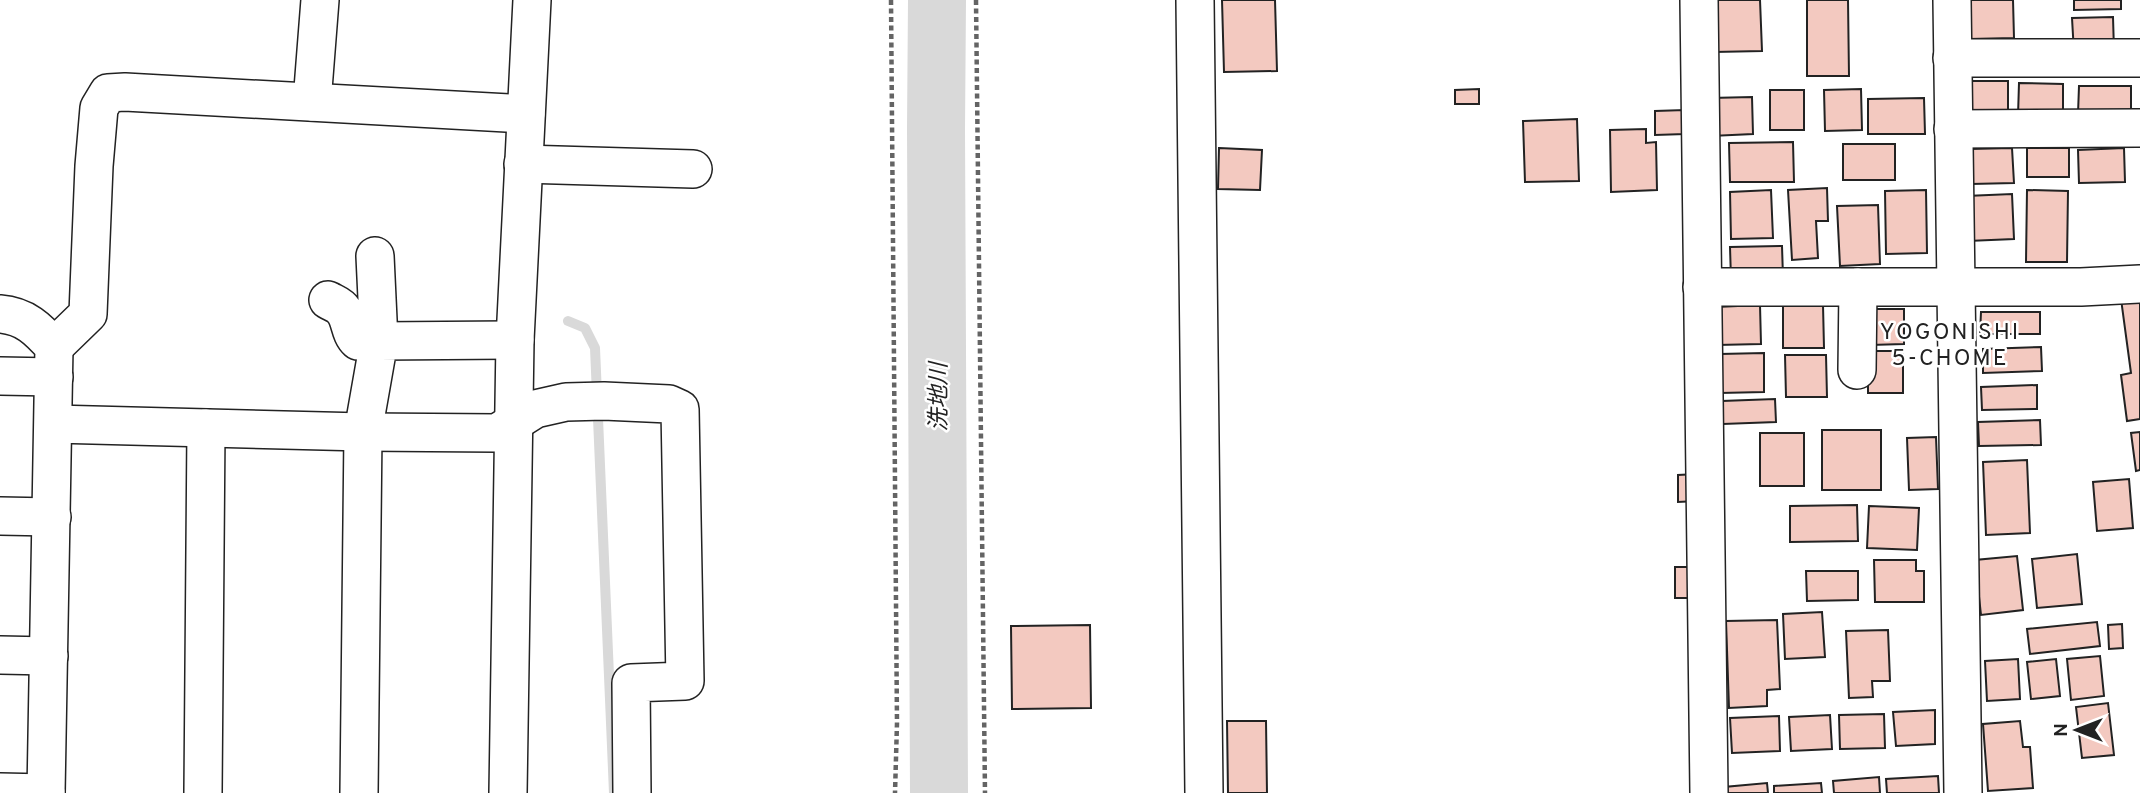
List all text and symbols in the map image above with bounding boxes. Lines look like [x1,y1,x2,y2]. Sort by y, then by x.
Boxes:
district label: YOGONISHI 5-CHOME [1880,319,2020,374]
water label: 洗地川 [926,360,955,432]
north arrow [2042,695,2112,765]
text: N [2050,723,2074,737]

